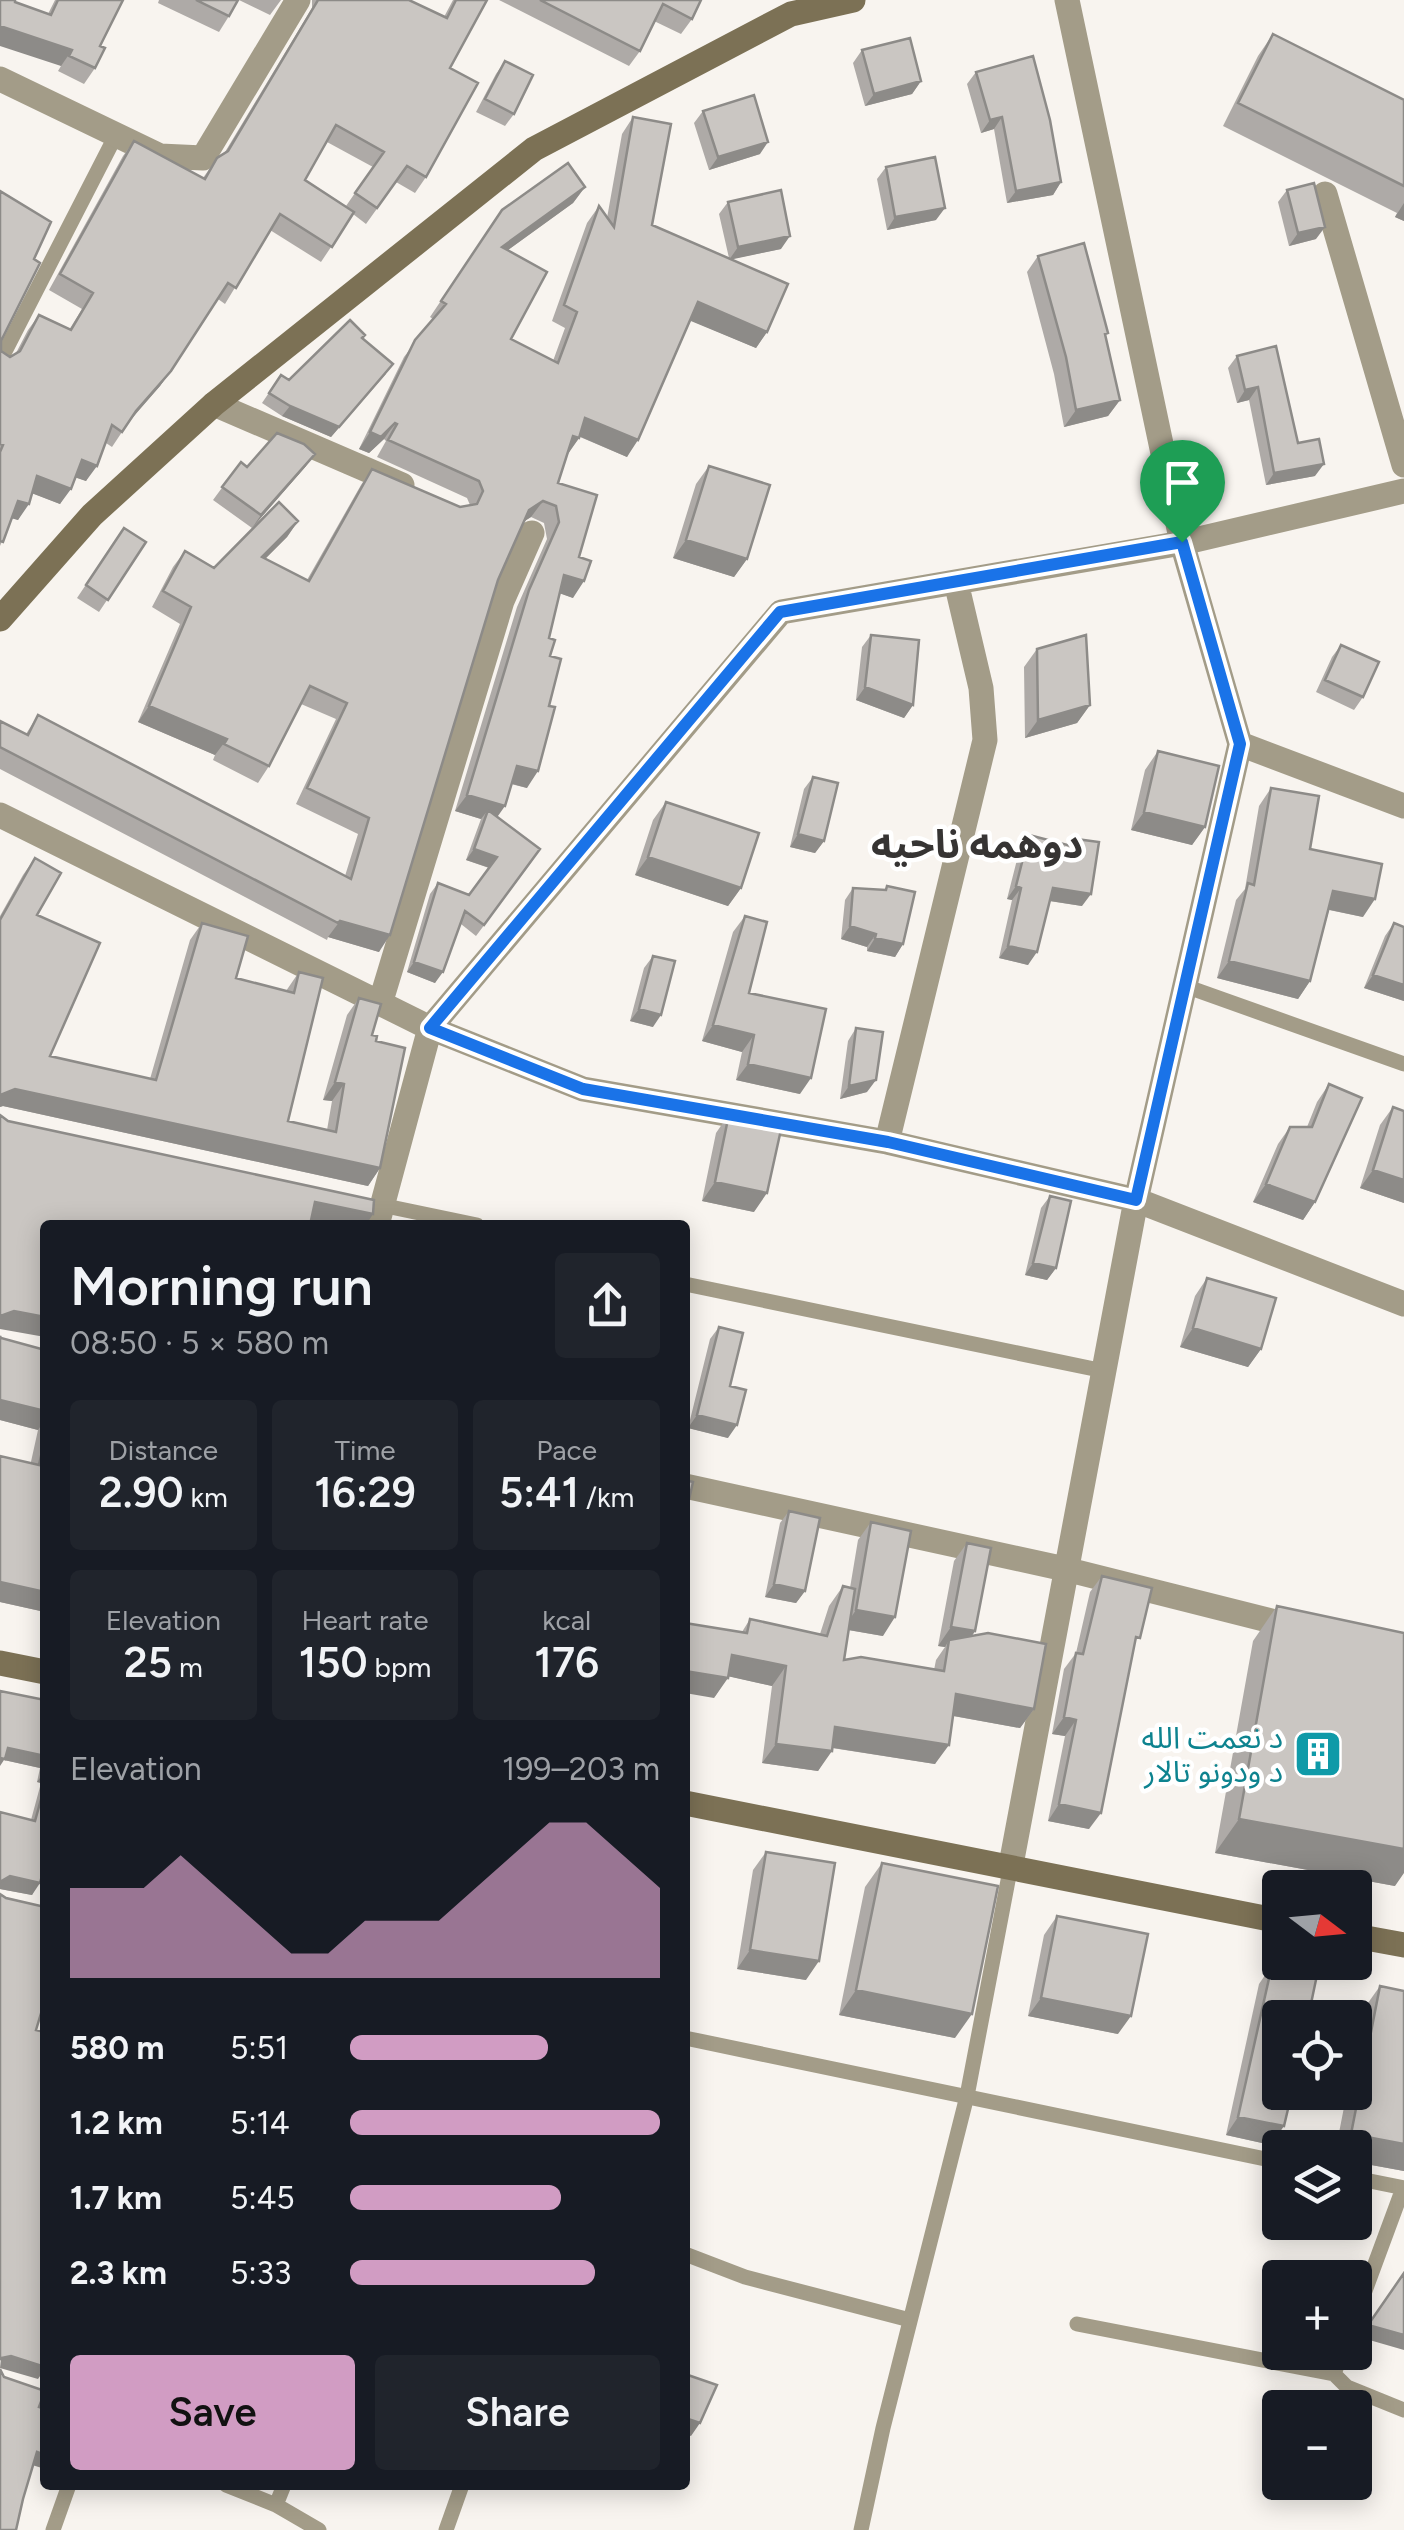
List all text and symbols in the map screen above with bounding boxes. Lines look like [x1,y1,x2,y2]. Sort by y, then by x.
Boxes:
pin [1140,440,1225,543]
icon: arrive [1155,455,1210,510]
district label: دوهمه ناحیه [871,820,1083,868]
text: Morning run [70,1253,373,1319]
button: share [555,1253,660,1358]
text: 08:50 · 5 × 580 m [70,1324,329,1362]
text: Distance [108,1433,218,1467]
text: Time [334,1433,396,1467]
text: Pace [536,1433,597,1467]
text: 2.90 [99,1467,184,1518]
text: 16:29 [314,1467,416,1518]
text: 5:41 [499,1467,579,1518]
text: km [184,1480,228,1514]
text: /km [579,1480,634,1514]
text: Elevation [106,1603,221,1637]
text: Heart rate [301,1603,429,1637]
text: kcal [542,1603,591,1637]
text: 25 [124,1637,172,1688]
text: 150 [299,1637,368,1688]
text: 176 [534,1637,599,1688]
text: m [172,1650,203,1684]
text: bpm [368,1650,431,1684]
place label: د نعمت الله د ودونو تالار [1142,1719,1283,1790]
building icon: د نعمت الله د ودونو تالار [1292,1728,1344,1780]
text: Elevation [70,1750,202,1788]
text: 199–203 m [502,1750,660,1788]
north arrow [1262,1870,1372,1980]
map controls [1262,1870,1372,2500]
button: locate [1262,2000,1372,2110]
text: 580 m [70,2029,164,2067]
text: 5:51 [230,2029,288,2067]
text: 1.2 km [70,2104,163,2142]
text: 5:14 [230,2104,290,2142]
button: layers [1262,2130,1372,2240]
text: 1.7 km [70,2179,162,2217]
text: 5:45 [230,2179,295,2217]
text: 2.3 km [70,2254,167,2292]
text: 5:33 [230,2254,291,2292]
button: + [1262,2260,1372,2370]
button: Save [70,2355,355,2470]
button: Share [375,2355,660,2470]
button: − [1262,2390,1372,2500]

